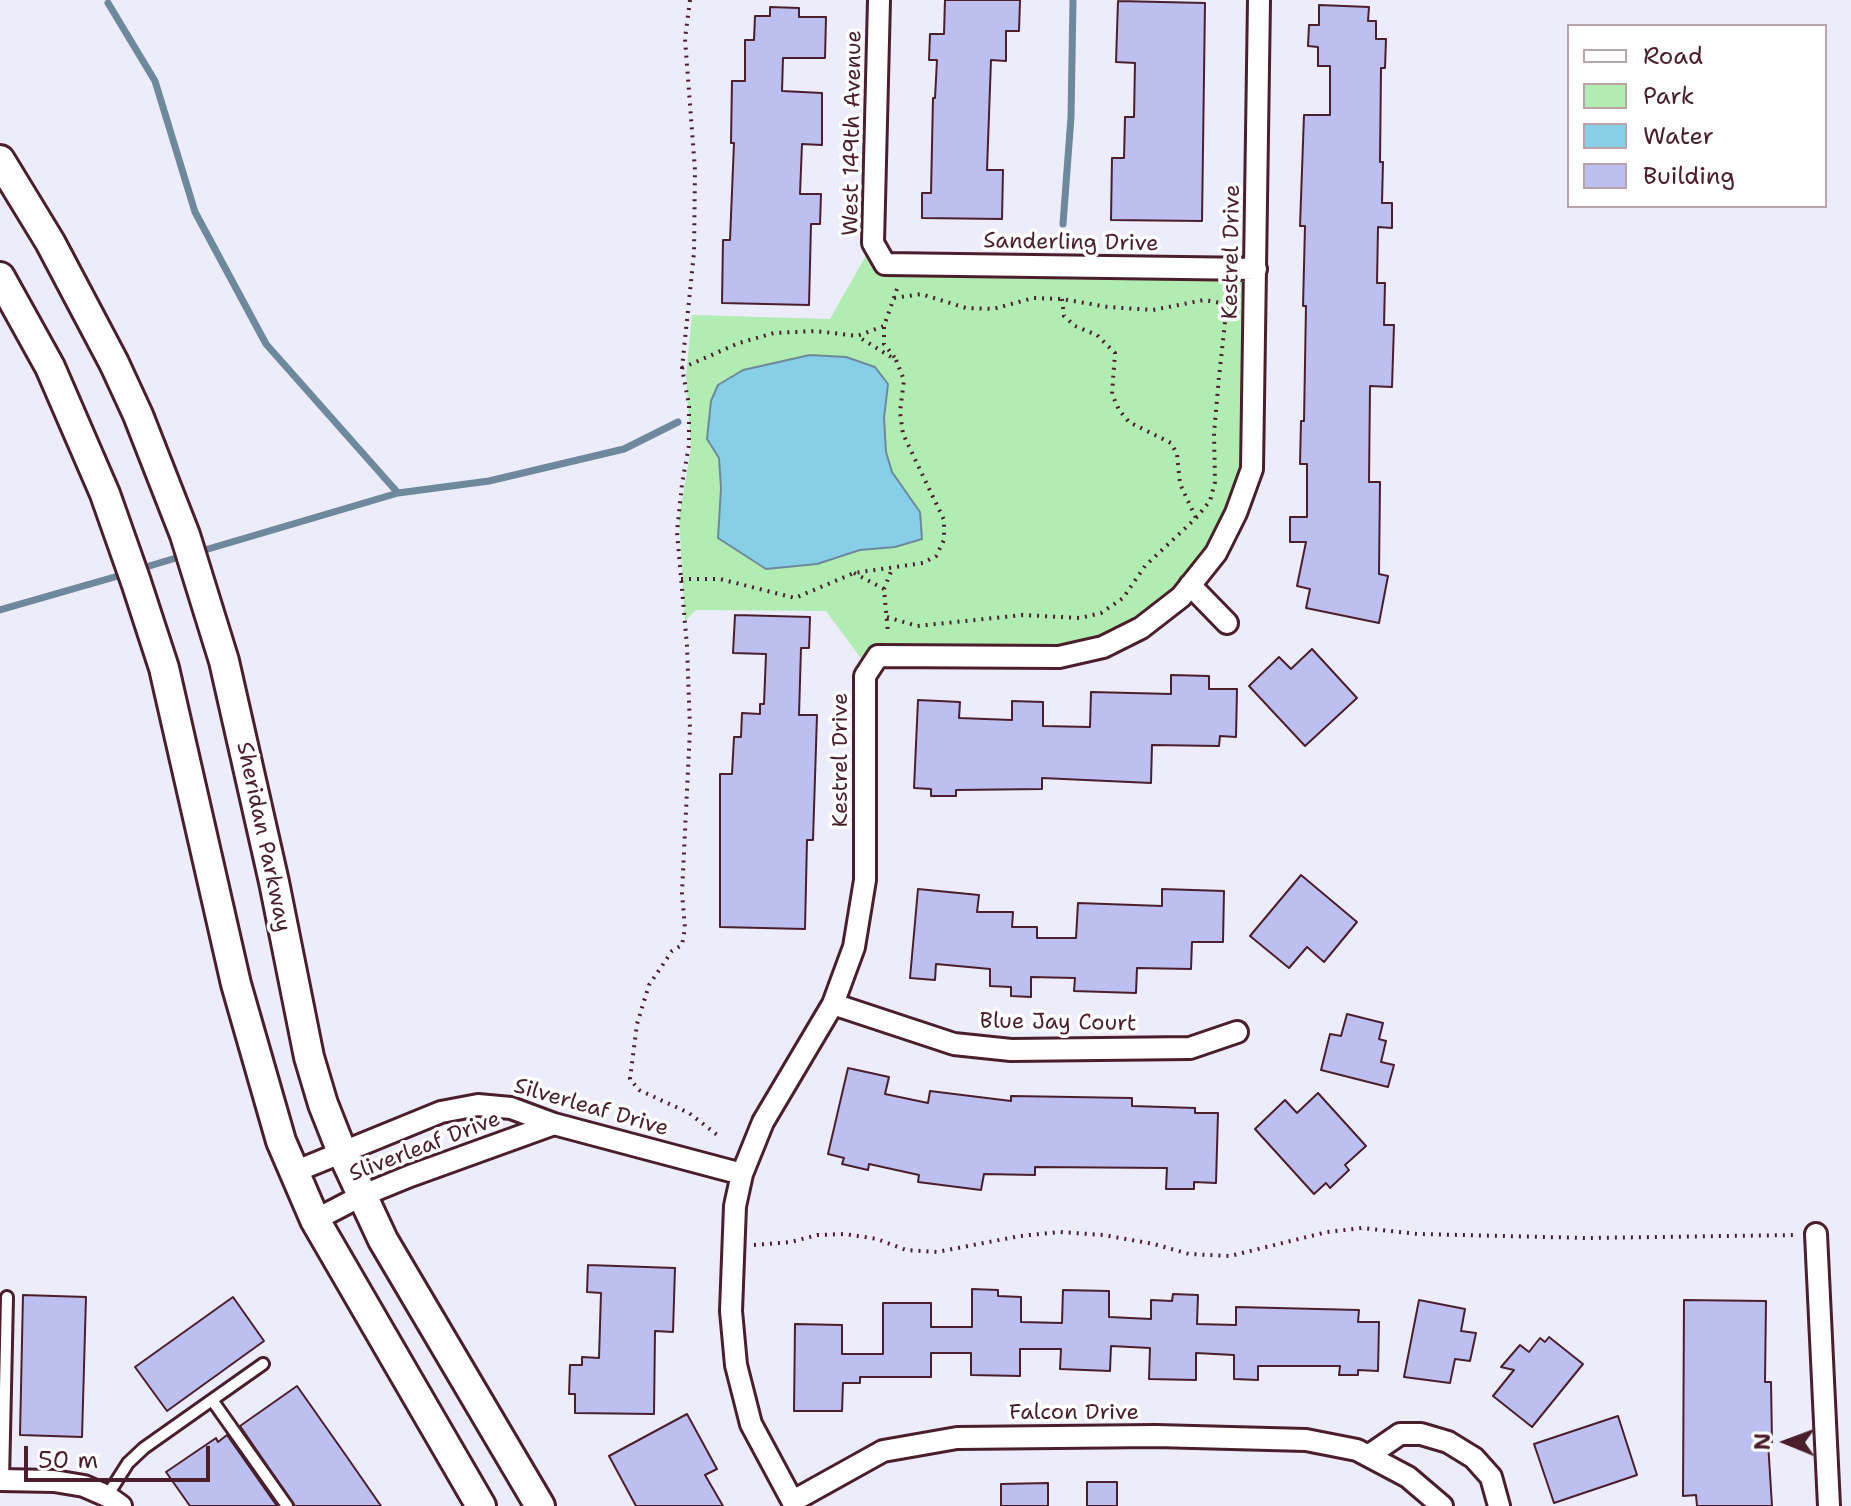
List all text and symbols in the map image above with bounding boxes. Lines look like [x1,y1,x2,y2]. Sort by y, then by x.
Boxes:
legend [1567,24,1827,208]
street label: West 149th Avenue [838,30,868,236]
text: Road [1643,40,1703,72]
text: Park [1643,80,1695,112]
text: Water [1643,120,1714,152]
text: Building [1643,160,1735,192]
street label: Kestrel Drive [1218,184,1246,320]
street label: Sanderling Drive [983,228,1159,258]
street label: Kestrel Drive [828,693,854,827]
street label: Sheridan Parkway [230,740,296,934]
street label: Blue Jay Court [979,1008,1137,1038]
street label: Silverleaf Drive [511,1073,671,1143]
street label: Sliverleaf Drive [346,1106,504,1188]
street label: Falcon Drive [1009,1400,1139,1426]
north arrow [1747,1402,1827,1482]
scale bar [28,1430,214,1480]
text: N [1748,1433,1777,1451]
text: 50 m [38,1444,98,1476]

